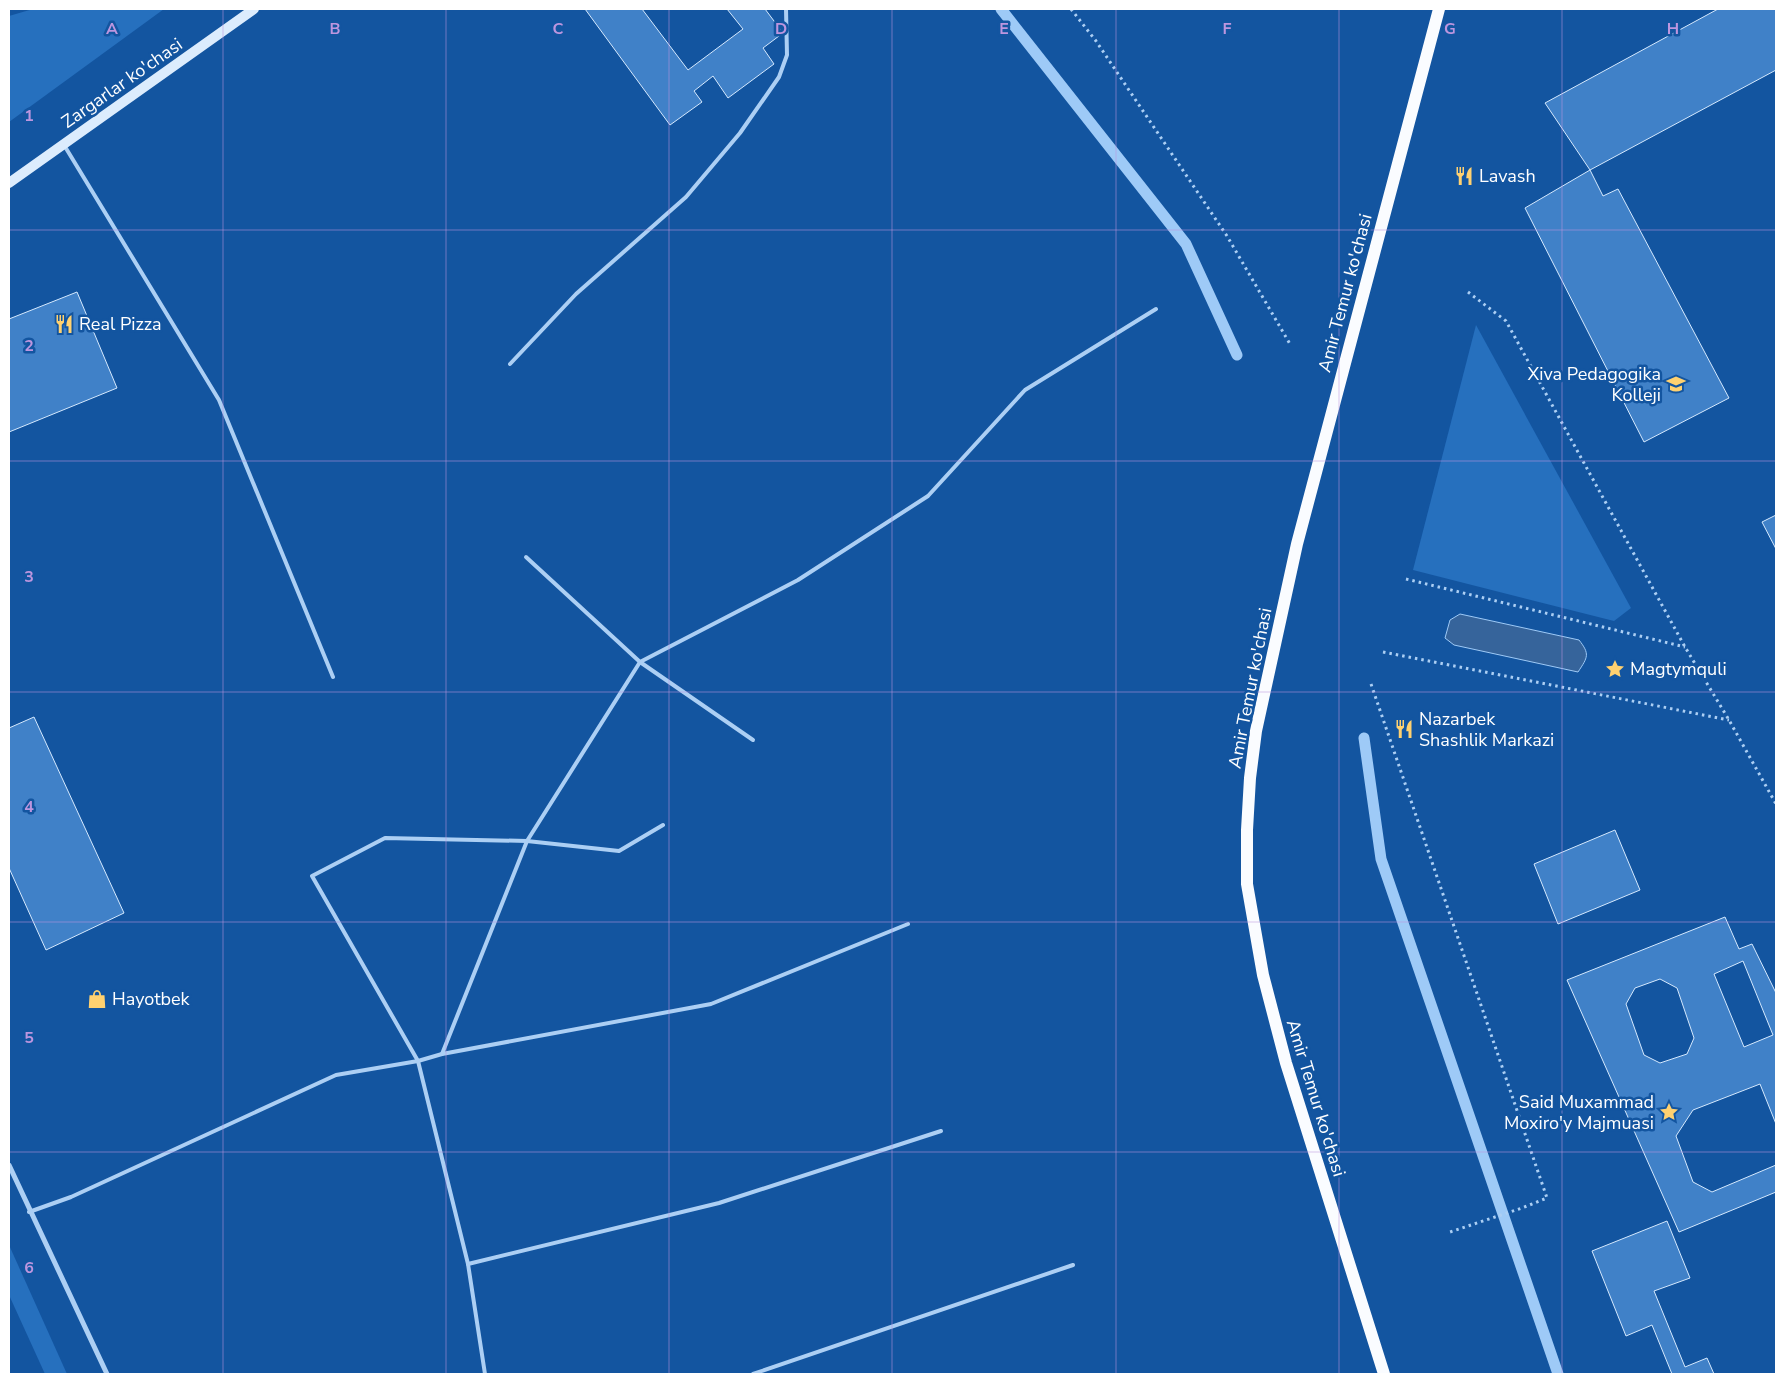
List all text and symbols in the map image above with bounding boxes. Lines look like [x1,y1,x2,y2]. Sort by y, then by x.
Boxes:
text: A [106,18,118,40]
text: B [329,18,341,40]
text: C [553,18,564,40]
text: D [775,18,787,40]
text: E [999,18,1009,40]
text: F [1223,18,1232,40]
text: G [1444,18,1456,40]
text: H [1667,18,1679,40]
street label: Zargarlar ko'chasi [57,32,187,134]
text: 1 [24,105,34,127]
place label: Lavash [1479,164,1536,188]
restaurant icon: Lavash [1453,165,1475,187]
street label: Amir Temur ko'chasi [1312,211,1378,375]
place label: Real Pizza [79,312,162,336]
restaurant icon: Real Pizza [53,313,75,335]
text: 2 [24,335,34,357]
place label: Xiva Pedagogika Kolleji [1528,362,1661,407]
school or university icon: Xiva Pedagogika Kolleji [1665,373,1687,395]
text: 3 [24,566,34,588]
street label: Amir Temur ko'chasi [1223,606,1277,770]
place label: Magtymquli [1630,657,1727,681]
place icon: Magtymquli [1604,658,1626,680]
place label: Nazarbek Shashlik Markazi [1419,707,1554,752]
restaurant icon: Nazarbek Shashlik Markazi [1393,718,1415,740]
text: 4 [24,796,34,818]
place label: Hayotbek [112,987,191,1011]
shop icon: Hayotbek [86,988,108,1010]
street label: Amir Temur ko'chasi [1281,1017,1351,1179]
text: 5 [24,1027,34,1049]
place label: Said Muxammad Moxiro'y Majmuasi [1504,1090,1654,1135]
place icon: Said Muxammad Moxiro'y Majmuasi [1658,1101,1680,1123]
text: 6 [24,1257,34,1279]

